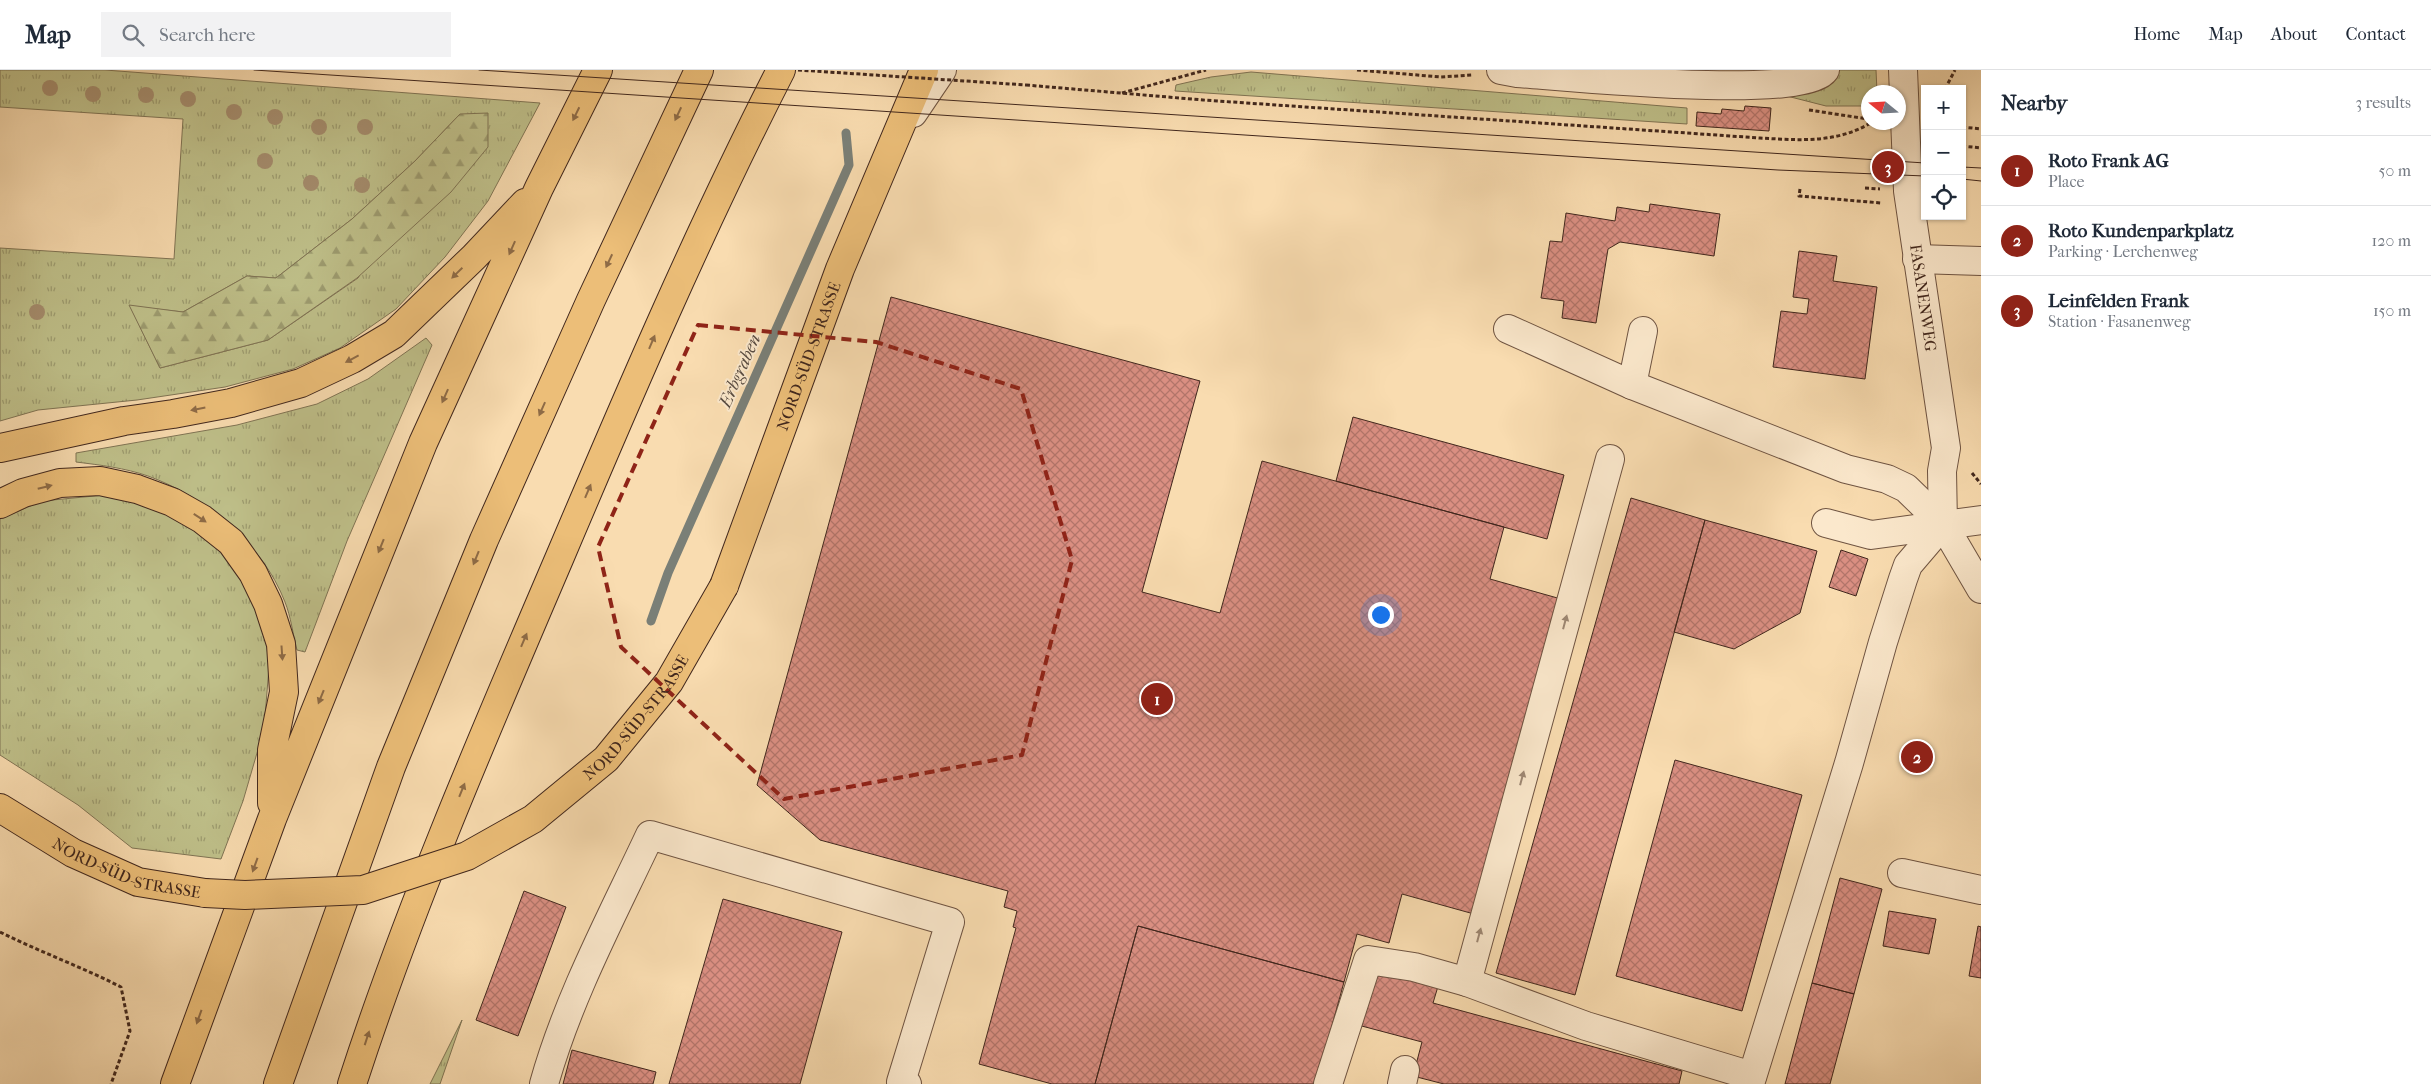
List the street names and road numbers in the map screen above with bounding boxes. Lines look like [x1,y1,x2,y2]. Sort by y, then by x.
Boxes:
street label: FASANENWEG [1906,243,1941,353]
street label: NORD-SÜD-STRASSE [772,279,844,433]
street label: NORD-SÜD-STRASSE [579,651,692,784]
street label: NORD-SÜD-STRASSE [49,833,202,902]

